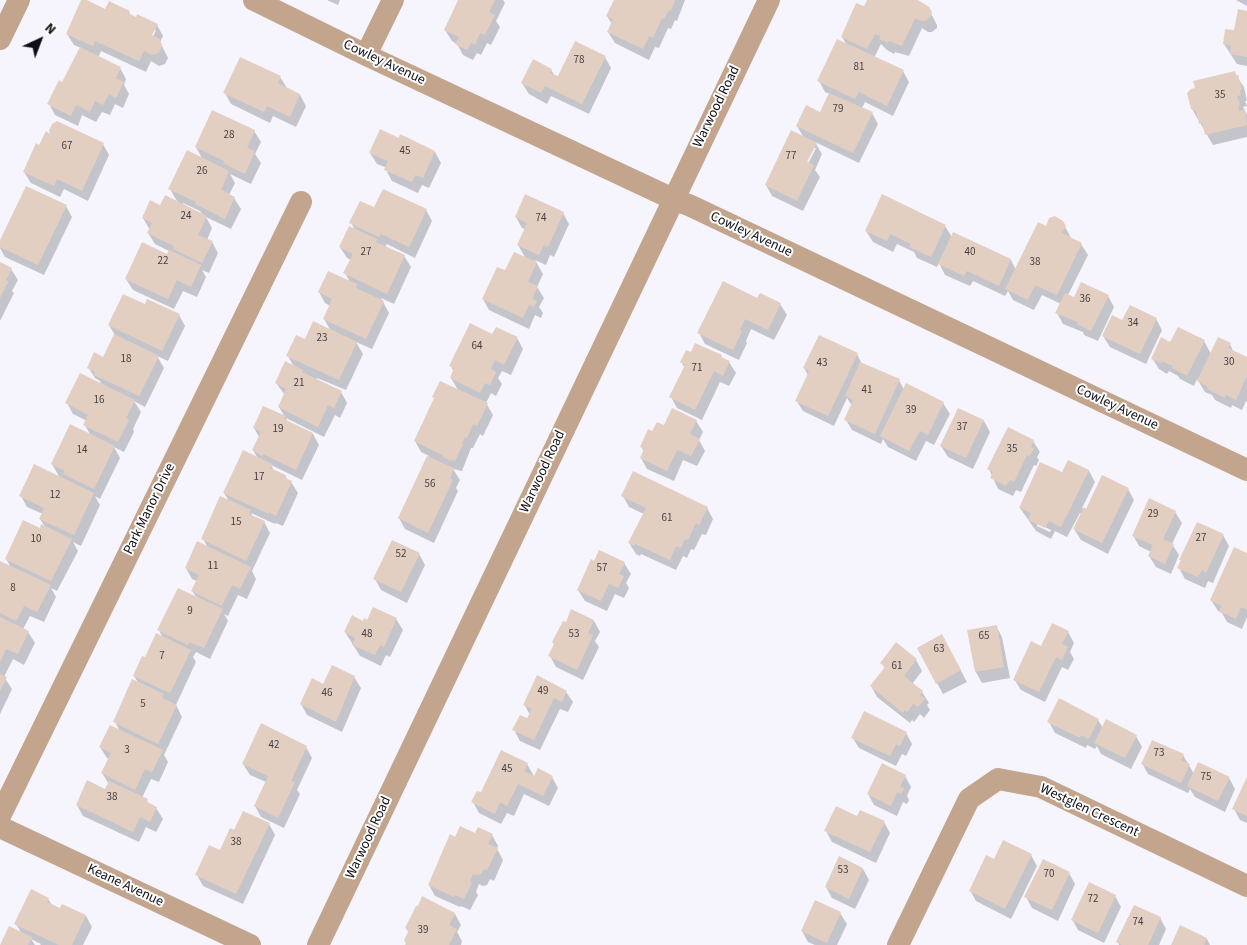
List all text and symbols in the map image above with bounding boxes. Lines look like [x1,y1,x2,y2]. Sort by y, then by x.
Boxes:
north arrow [15,15,65,65]
text: N [40,19,60,40]
street label: Cowley Avenue [340,37,428,89]
house number: 78 [574,54,584,68]
house number: 81 [854,61,864,75]
street label: Warwood Road [690,63,744,151]
house number: 35 [1215,89,1225,103]
house number: 79 [833,103,843,117]
house number: 28 [224,129,234,143]
house number: 67 [62,140,72,154]
house number: 45 [400,145,410,159]
house number: 77 [786,150,796,164]
house number: 26 [197,165,207,179]
street label: Cowley Avenue [707,209,795,261]
house number: 24 [181,210,191,224]
house number: 74 [536,212,546,226]
house number: 27 [361,246,371,260]
house number: 40 [965,246,975,260]
house number: 22 [158,255,168,269]
house number: 38 [1030,256,1040,270]
house number: 36 [1080,293,1090,307]
house number: 34 [1128,317,1138,331]
house number: 23 [317,332,327,346]
house number: 64 [472,340,482,354]
house number: 18 [121,353,131,367]
house number: 30 [1224,356,1234,370]
house number: 43 [817,357,827,371]
house number: 71 [692,362,702,376]
house number: 21 [294,377,304,391]
street label: Cowley Avenue [1073,382,1161,434]
house number: 41 [862,384,872,398]
house number: 16 [94,394,104,408]
house number: 39 [906,404,916,418]
house number: 37 [957,421,967,435]
house number: 19 [273,423,283,437]
street label: Warwood Road [517,428,569,516]
house number: 35 [1007,443,1017,457]
house number: 14 [77,444,87,458]
street label: Park Manor Drive [121,461,179,557]
house number: 17 [254,471,264,485]
house number: 56 [425,478,435,492]
house number: 12 [50,489,60,503]
house number: 29 [1148,508,1158,522]
house number: 61 [662,512,672,526]
house number: 15 [231,516,241,530]
house number: 27 [1196,532,1206,546]
house number: 10 [31,533,41,547]
house number: 52 [396,548,406,562]
house number: 11 [208,560,218,574]
house number: 57 [597,562,607,576]
house number: 8 [10,582,16,596]
house number: 9 [187,605,193,619]
house number: 48 [362,628,372,642]
house number: 53 [569,628,579,642]
house number: 65 [979,630,989,644]
house number: 63 [934,643,944,657]
house number: 7 [159,650,165,664]
house number: 61 [892,660,902,674]
house number: 49 [538,685,548,699]
house number: 46 [322,687,332,701]
house number: 5 [140,698,146,712]
house number: 42 [269,739,279,753]
house number: 3 [124,744,130,758]
house number: 73 [1154,747,1164,761]
house number: 45 [502,763,512,777]
house number: 75 [1201,771,1211,785]
street label: Westglen Crescent [1037,781,1141,841]
house number: 38 [107,791,117,805]
street label: Warwood Road [343,794,395,882]
house number: 38 [231,836,241,850]
street label: Keane Avenue [84,861,166,911]
house number: 53 [838,864,848,878]
house number: 70 [1044,868,1054,882]
house number: 72 [1088,893,1098,907]
house number: 74 [1133,916,1143,930]
house number: 39 [418,924,428,938]

